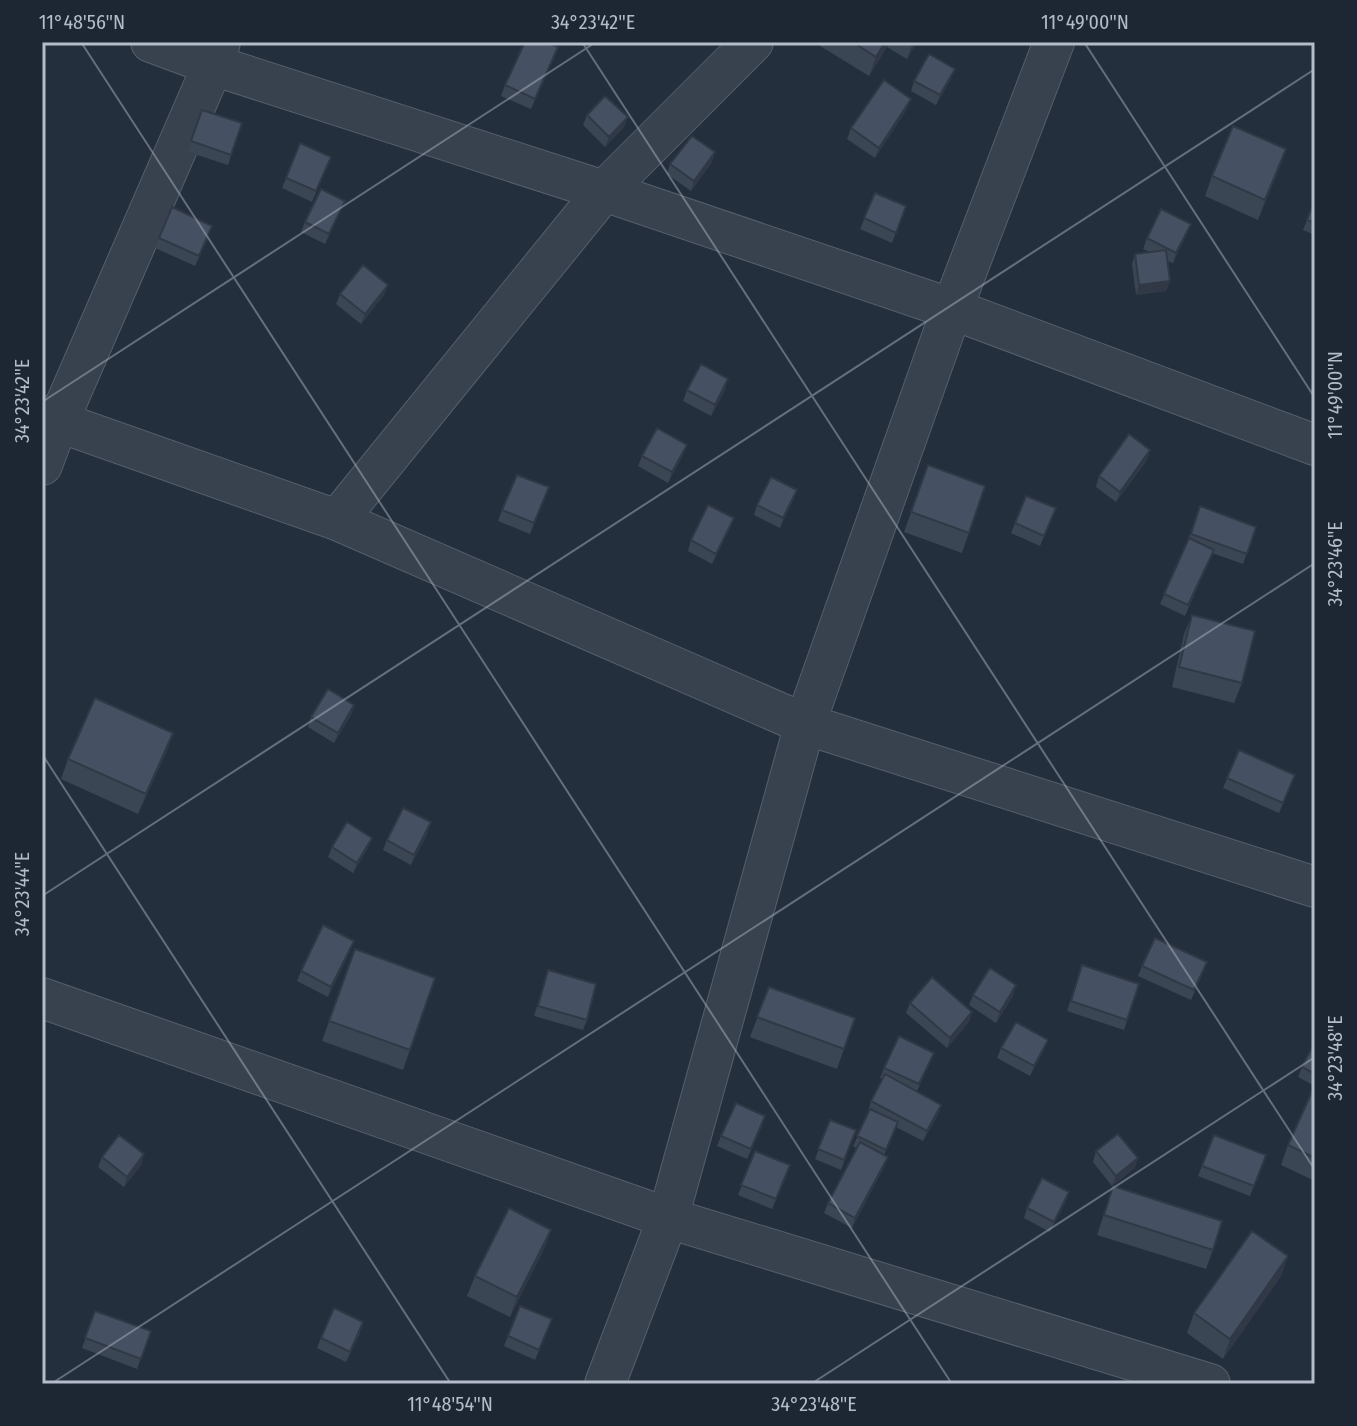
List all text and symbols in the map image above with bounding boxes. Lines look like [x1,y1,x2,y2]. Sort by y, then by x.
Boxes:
text: 11°48'56"N [39,10,125,34]
text: 34°23'42"E [551,10,635,34]
text: 11°49'00"N [1041,10,1129,34]
text: 11°49'00"N [1323,351,1347,439]
text: 34°23'42"E [10,359,34,443]
text: 34°23'46"E [1323,521,1347,607]
text: 34°23'44"E [10,852,34,936]
text: 34°23'48"E [1323,1015,1347,1101]
text: 11°48'54"N [407,1392,493,1416]
text: 34°23'48"E [771,1392,857,1416]

